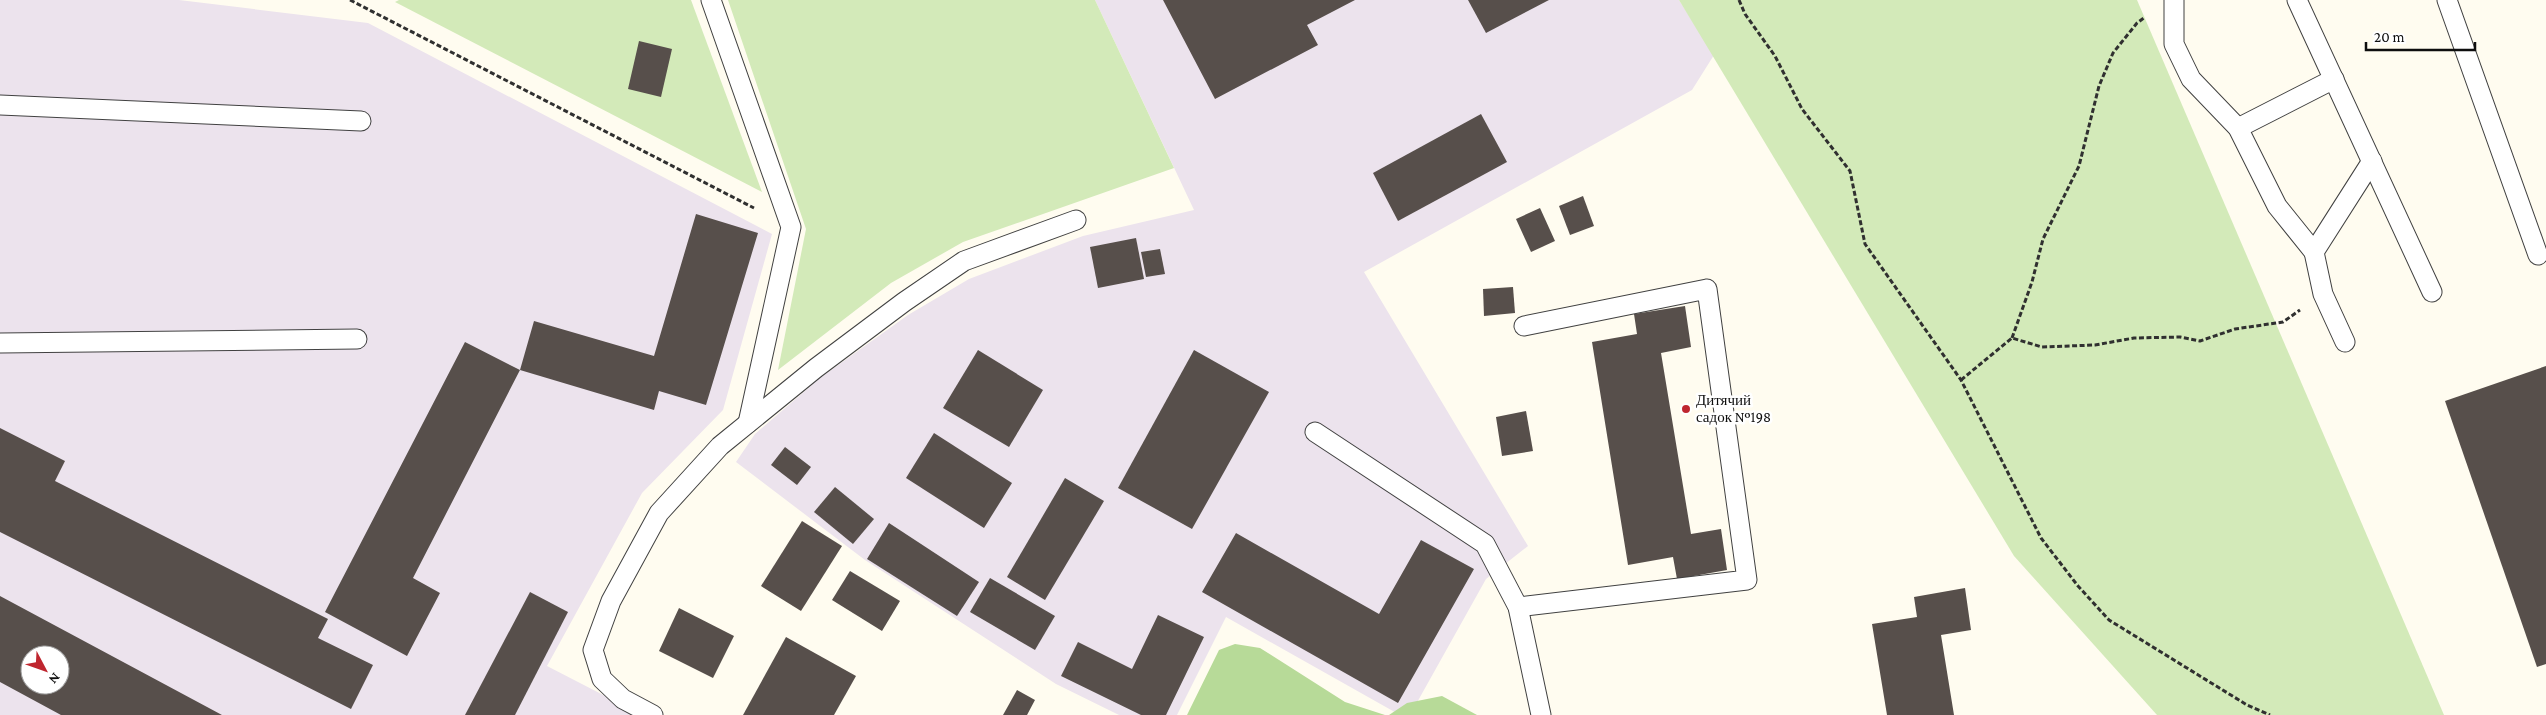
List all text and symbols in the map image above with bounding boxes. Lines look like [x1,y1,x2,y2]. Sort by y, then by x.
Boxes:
scale bar [2366,20,2475,52]
text: 20 m [2374,29,2405,45]
place label: Дитячий садок №198 [1696,392,1771,425]
marker: Дитячий садок №198 [1680,403,1692,415]
north arrow [20,645,70,695]
text: N [45,670,64,688]

